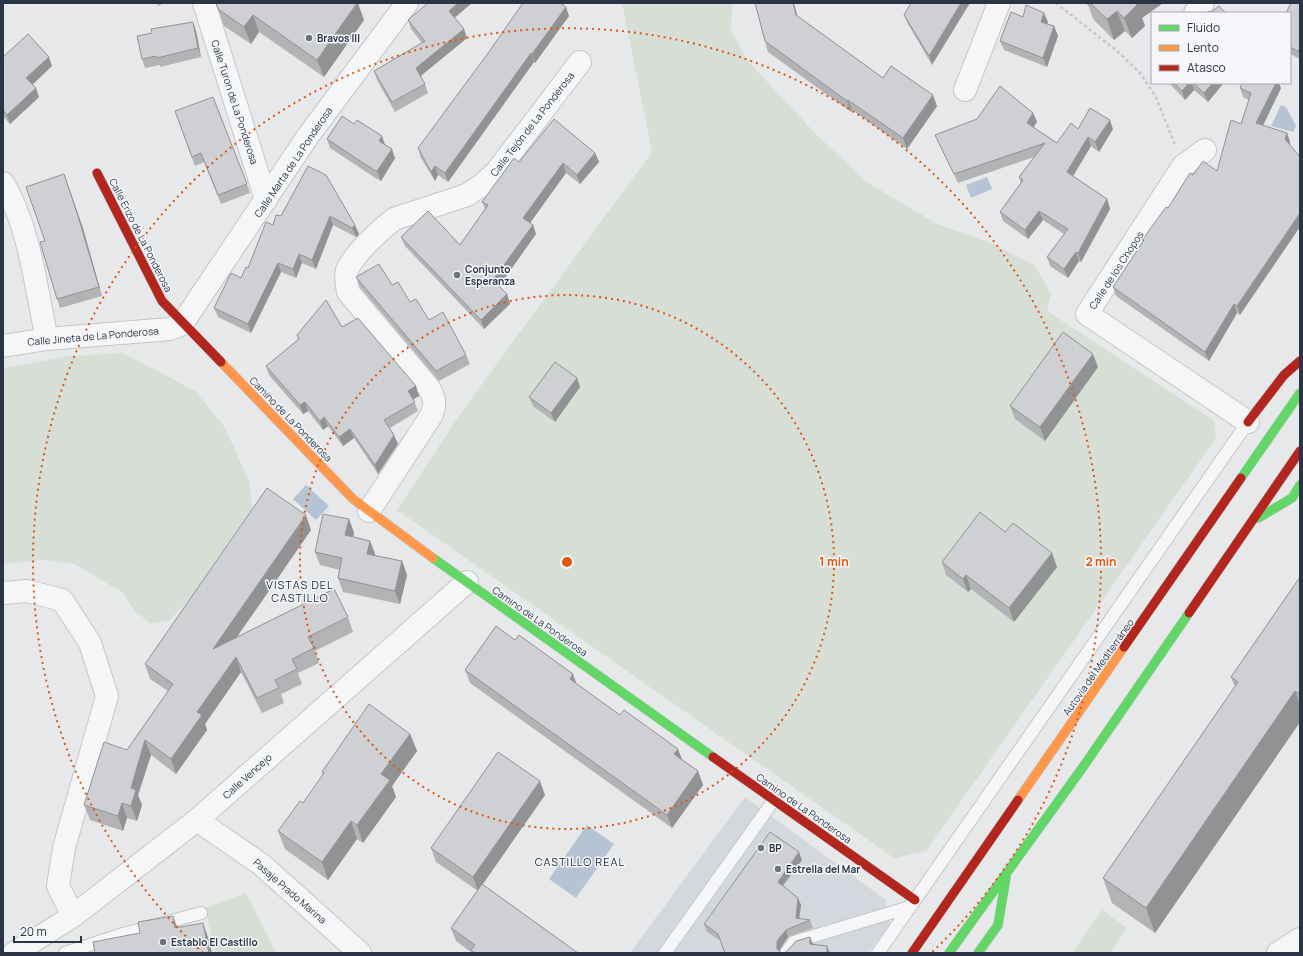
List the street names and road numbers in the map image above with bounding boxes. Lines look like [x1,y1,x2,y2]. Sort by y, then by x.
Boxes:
street label: Calle Turon de La Ponderosa [208,38,262,166]
street label: Calle Tejón de La Ponderosa [487,69,577,179]
street label: Calle Marta de La Ponderosa [251,104,335,220]
street label: Calle Erizo de La Ponderosa [106,176,176,294]
street label: Calle de los Chopos [1085,228,1147,312]
street label: Calle Jineta de La Ponderosa [27,323,159,349]
street label: Camino de La Ponderosa [247,373,335,465]
street label: Camino de La Ponderosa [489,583,591,659]
street label: Autovía del Mediterráneo [1059,616,1137,718]
street label: Calle Vencejo [219,750,275,802]
street label: Camino de La Ponderosa [753,770,855,846]
street label: Pasaje Prado Marina [250,855,330,927]

